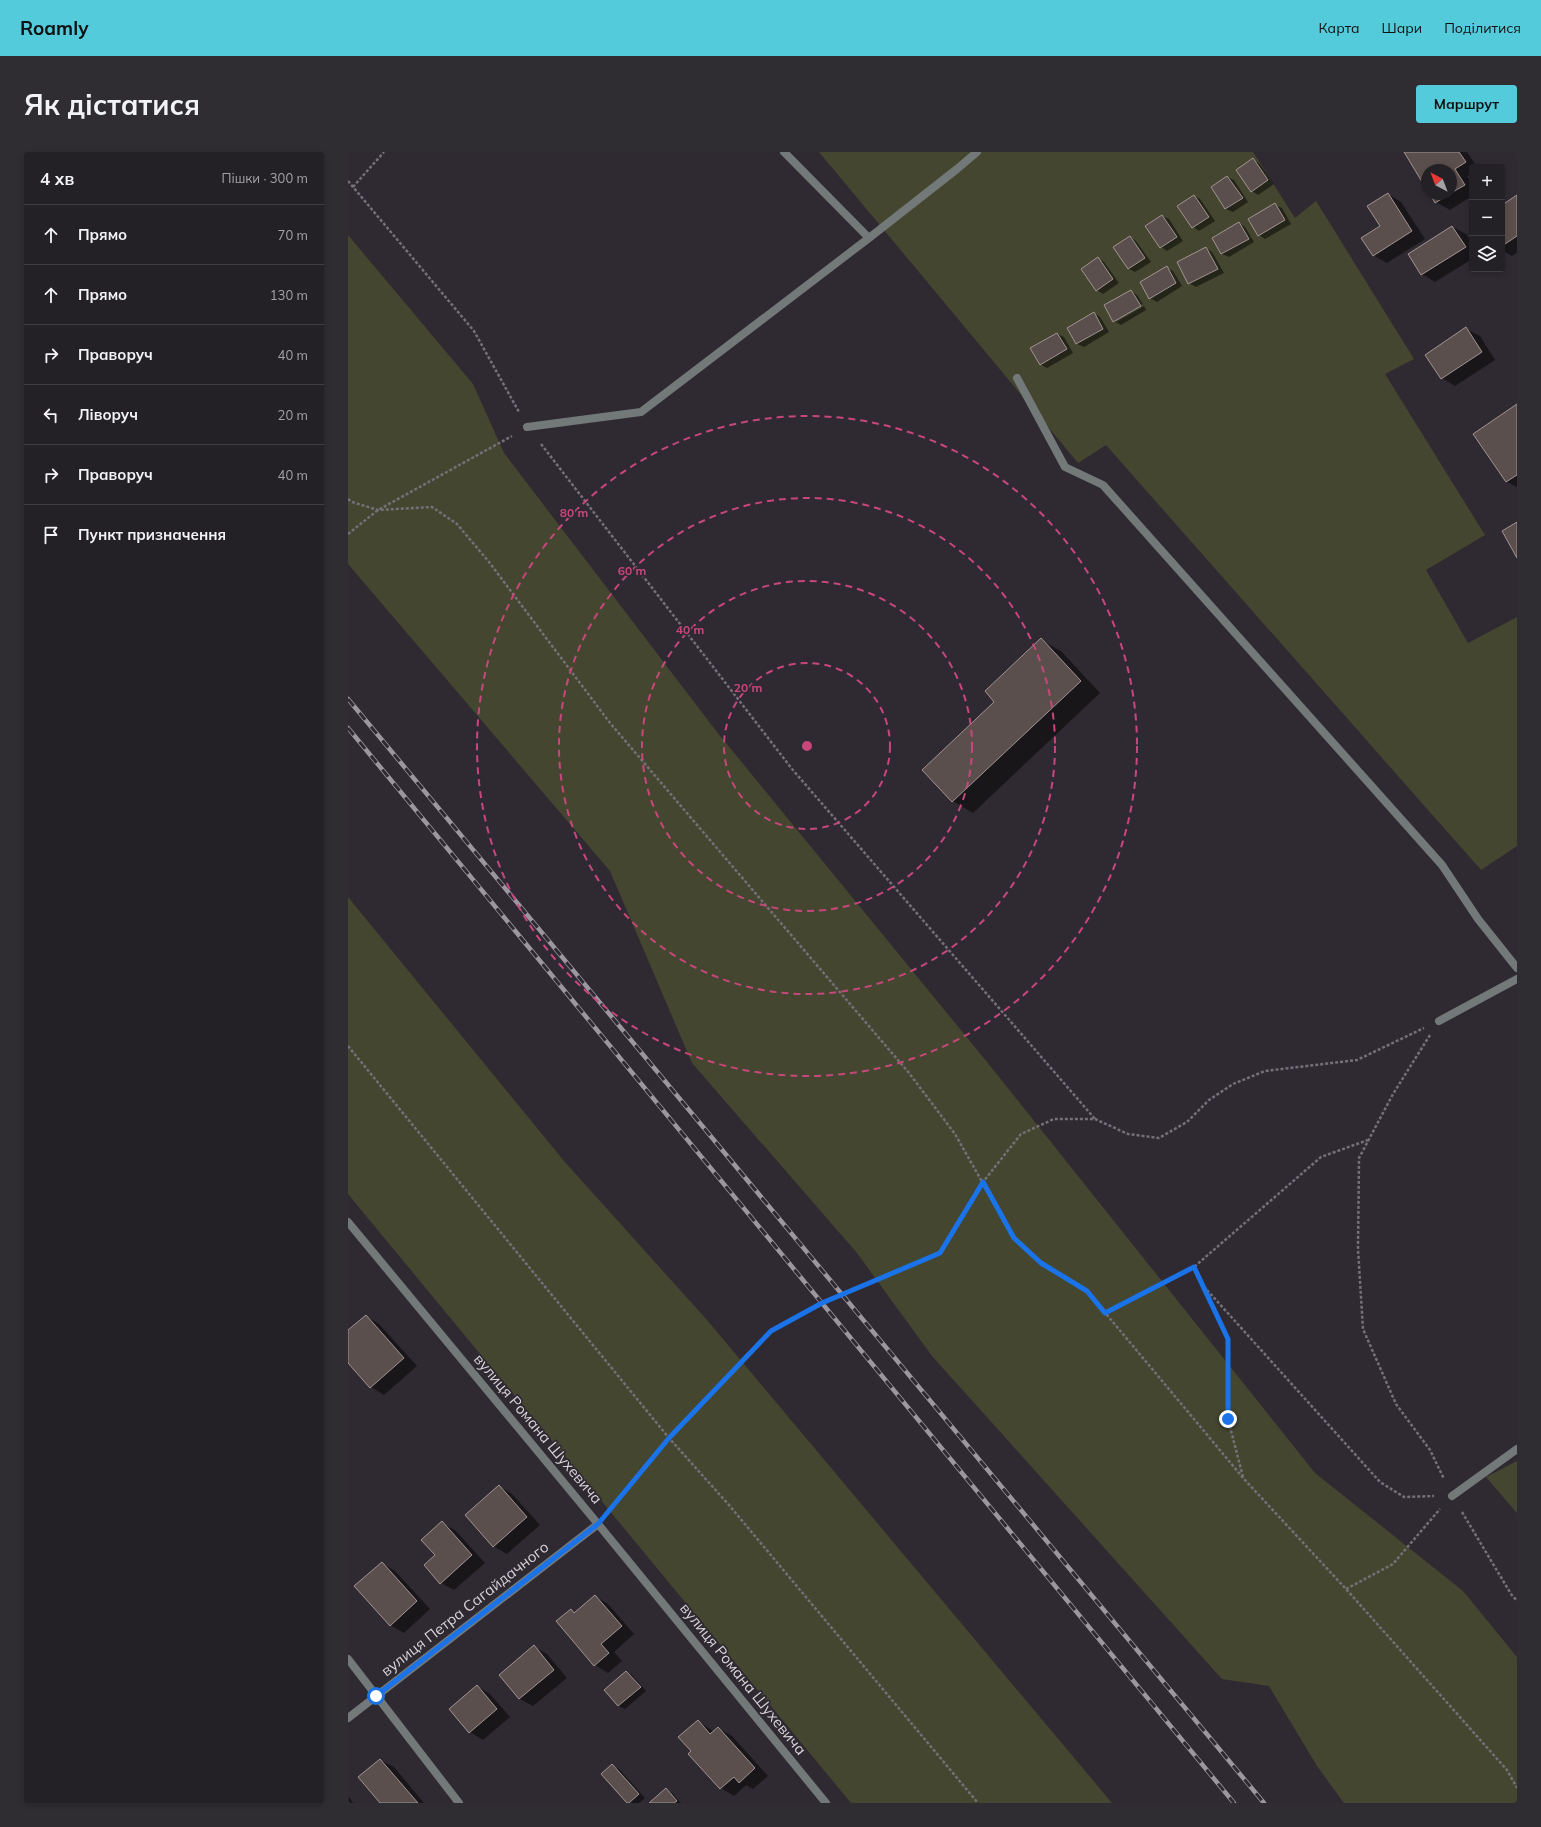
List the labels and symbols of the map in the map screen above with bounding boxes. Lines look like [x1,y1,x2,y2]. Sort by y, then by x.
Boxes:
north arrow [1421,164,1457,200]
text: 80 m [560,505,588,520]
text: 60 m [618,563,646,578]
text: 40 m [676,622,704,637]
text: 20 m [734,680,762,695]
centre of rings [800,739,814,753]
street label: вулиця Романа Шухевича [470,1350,607,1508]
route end [1219,1410,1237,1428]
street label: вулиця Петра Сагайдачного [377,1537,552,1680]
street label: вулиця Романа Шухевича [676,1599,811,1759]
route start [367,1687,385,1705]

